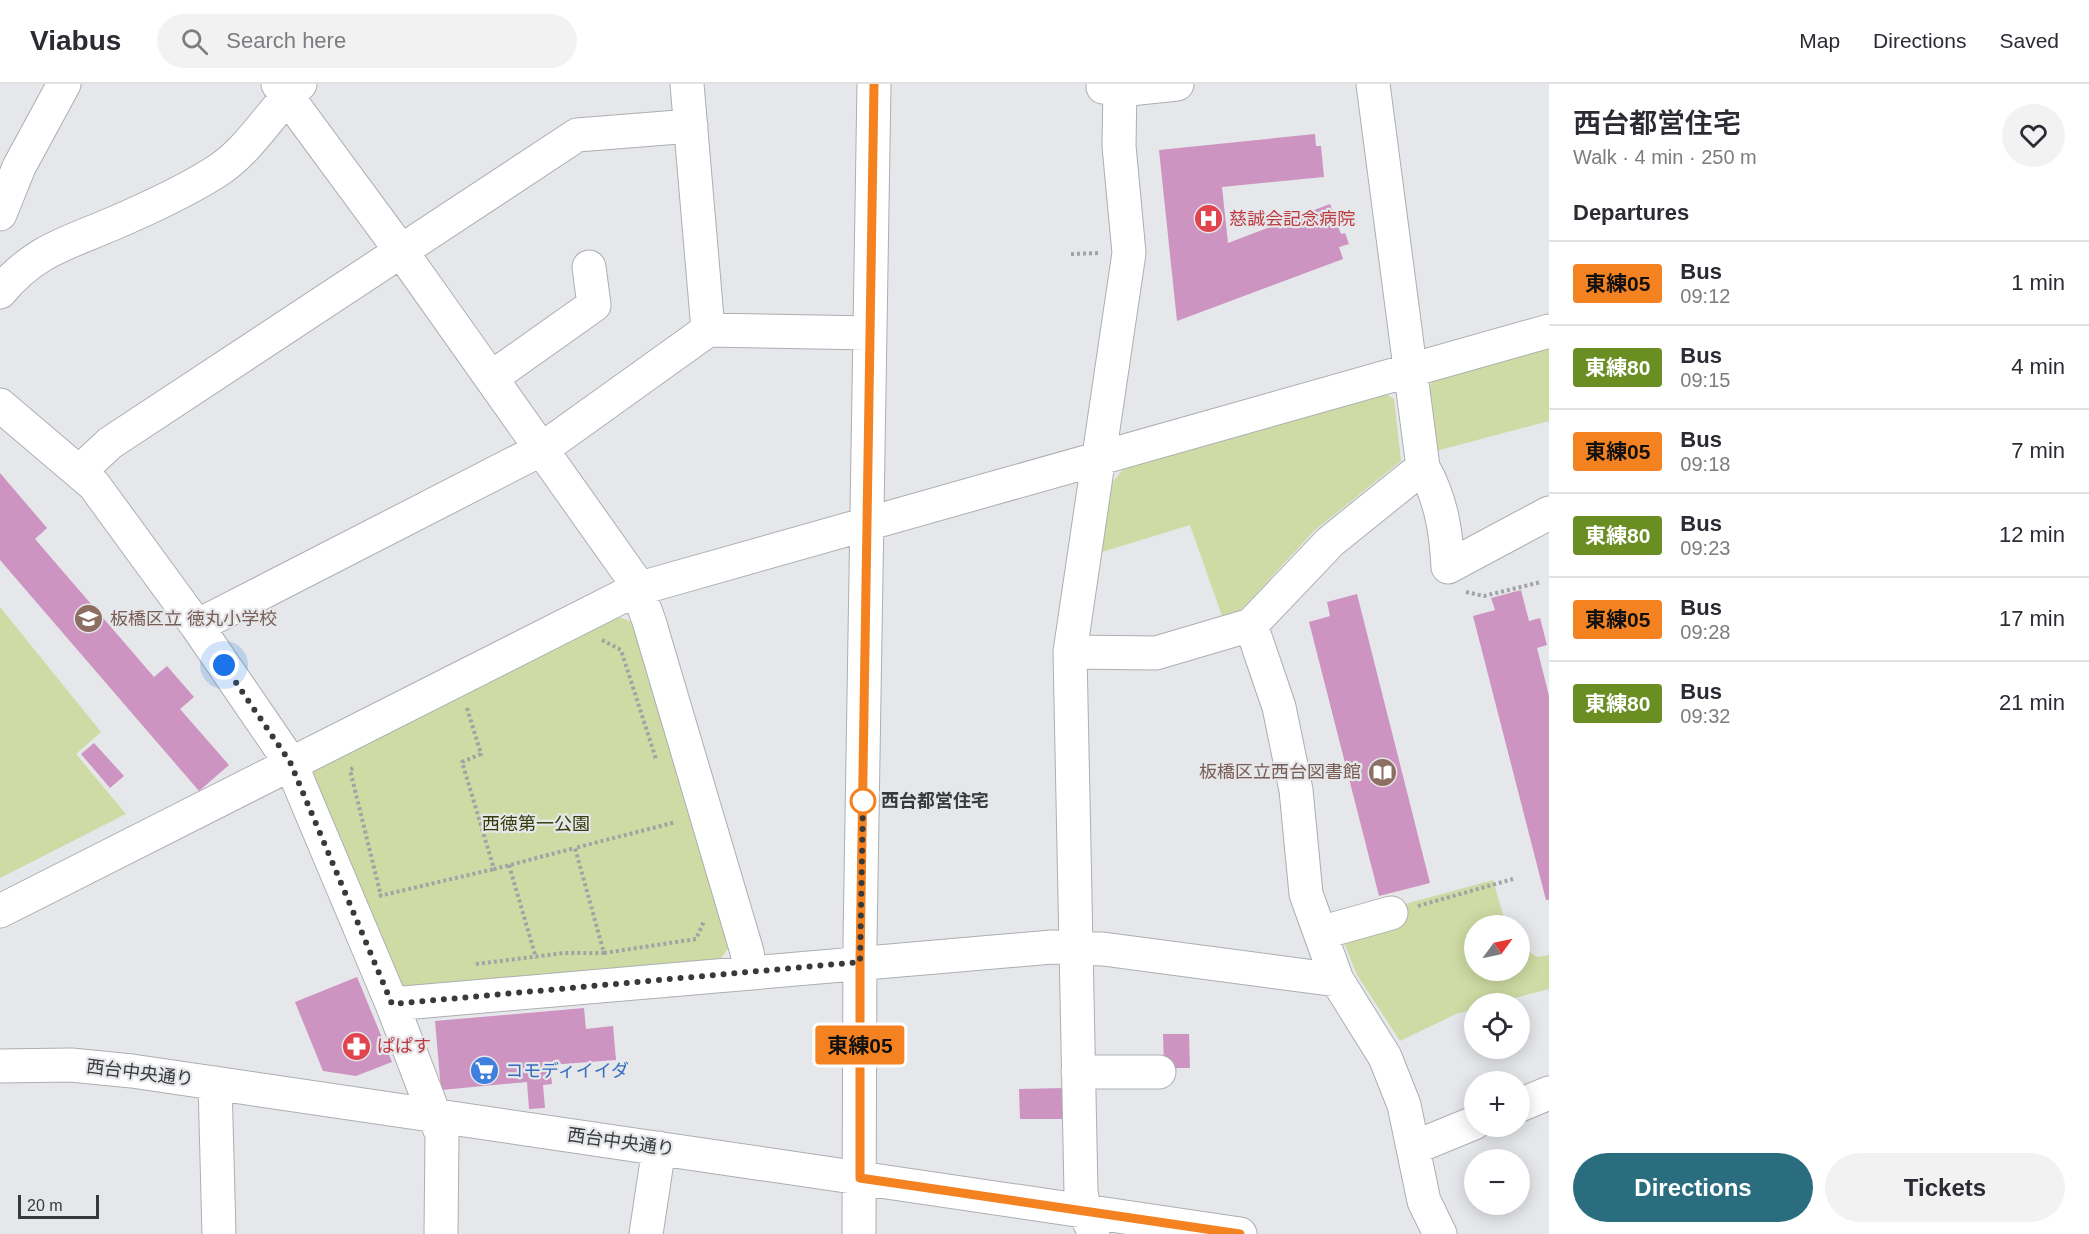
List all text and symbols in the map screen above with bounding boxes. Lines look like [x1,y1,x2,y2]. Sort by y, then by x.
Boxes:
search box [157,14,577,68]
text: Viabus [30,25,121,56]
icon: search [178,25,211,58]
text: Search here [226,28,346,53]
text: Map [1799,29,1840,52]
text: Directions [1873,29,1966,52]
text: Saved [1999,29,2059,52]
button: heart [2002,104,2065,167]
text: 西台都営住宅 [1573,108,1741,139]
text: Walk · 4 min · 250 m [1573,146,1757,168]
text: Departures [1573,200,1689,225]
hospital icon: 慈誠会記念病院 [1192,203,1224,235]
place label: 慈誠会記念病院 [1229,209,1355,229]
text: Bus [1680,259,1722,284]
text: 1 min [2011,270,2065,295]
text: 東練05 [1585,272,1650,295]
text: 09:12 [1680,285,1730,307]
text: Bus [1680,343,1722,368]
text: 4 min [2011,354,2065,379]
text: 東練80 [1585,356,1650,379]
text: 09:15 [1680,369,1730,391]
text: Bus [1680,427,1722,452]
text: 7 min [2011,438,2065,463]
text: 東練05 [1585,440,1650,463]
text: 09:18 [1680,453,1730,475]
text: Bus [1680,511,1722,536]
text: 12 min [1999,522,2065,547]
text: 東練80 [1585,524,1650,547]
text: 09:23 [1680,537,1730,559]
text: Bus [1680,595,1722,620]
school or university icon: 板橋区立 徳丸小学校 [73,603,105,635]
text: 17 min [1999,606,2065,631]
text: 東練05 [1585,608,1650,631]
place label: 板橋区立 徳丸小学校 [110,609,277,629]
text: 09:28 [1680,621,1730,643]
your location [209,650,239,680]
text: Bus [1680,679,1722,704]
text: 21 min [1999,690,2065,715]
text: 東練80 [1585,692,1650,715]
text: 09:32 [1680,705,1730,727]
library icon: 板橋区立西台図書館 [1366,756,1398,788]
place label: 板橋区立西台図書館 [1199,762,1361,782]
marker: 西台都営住宅 [850,788,876,814]
place label: 西台都営住宅 [881,791,989,811]
park label: 西徳第一公園 [482,814,590,834]
north arrow [1464,915,1530,981]
map controls [1464,915,1530,1215]
button: locate [1464,993,1530,1059]
line badge: 東練05 [818,1026,902,1064]
pharmacy icon: ぱぱす [340,1030,372,1062]
text: 東練05 [827,1034,893,1057]
place label: ぱぱす [377,1036,431,1056]
supermarket icon: コモディイイダ [468,1055,500,1087]
street label: 西台中央通り [85,1056,195,1090]
place label: コモディイイダ [505,1061,629,1081]
button: + [1464,1071,1530,1137]
street label: 西台中央通り [566,1125,676,1159]
button: − [1464,1149,1530,1215]
button: Directions [1573,1153,1813,1222]
button: Tickets [1825,1153,2065,1222]
scale bar [18,1192,99,1220]
text: 20 m [27,1197,63,1214]

